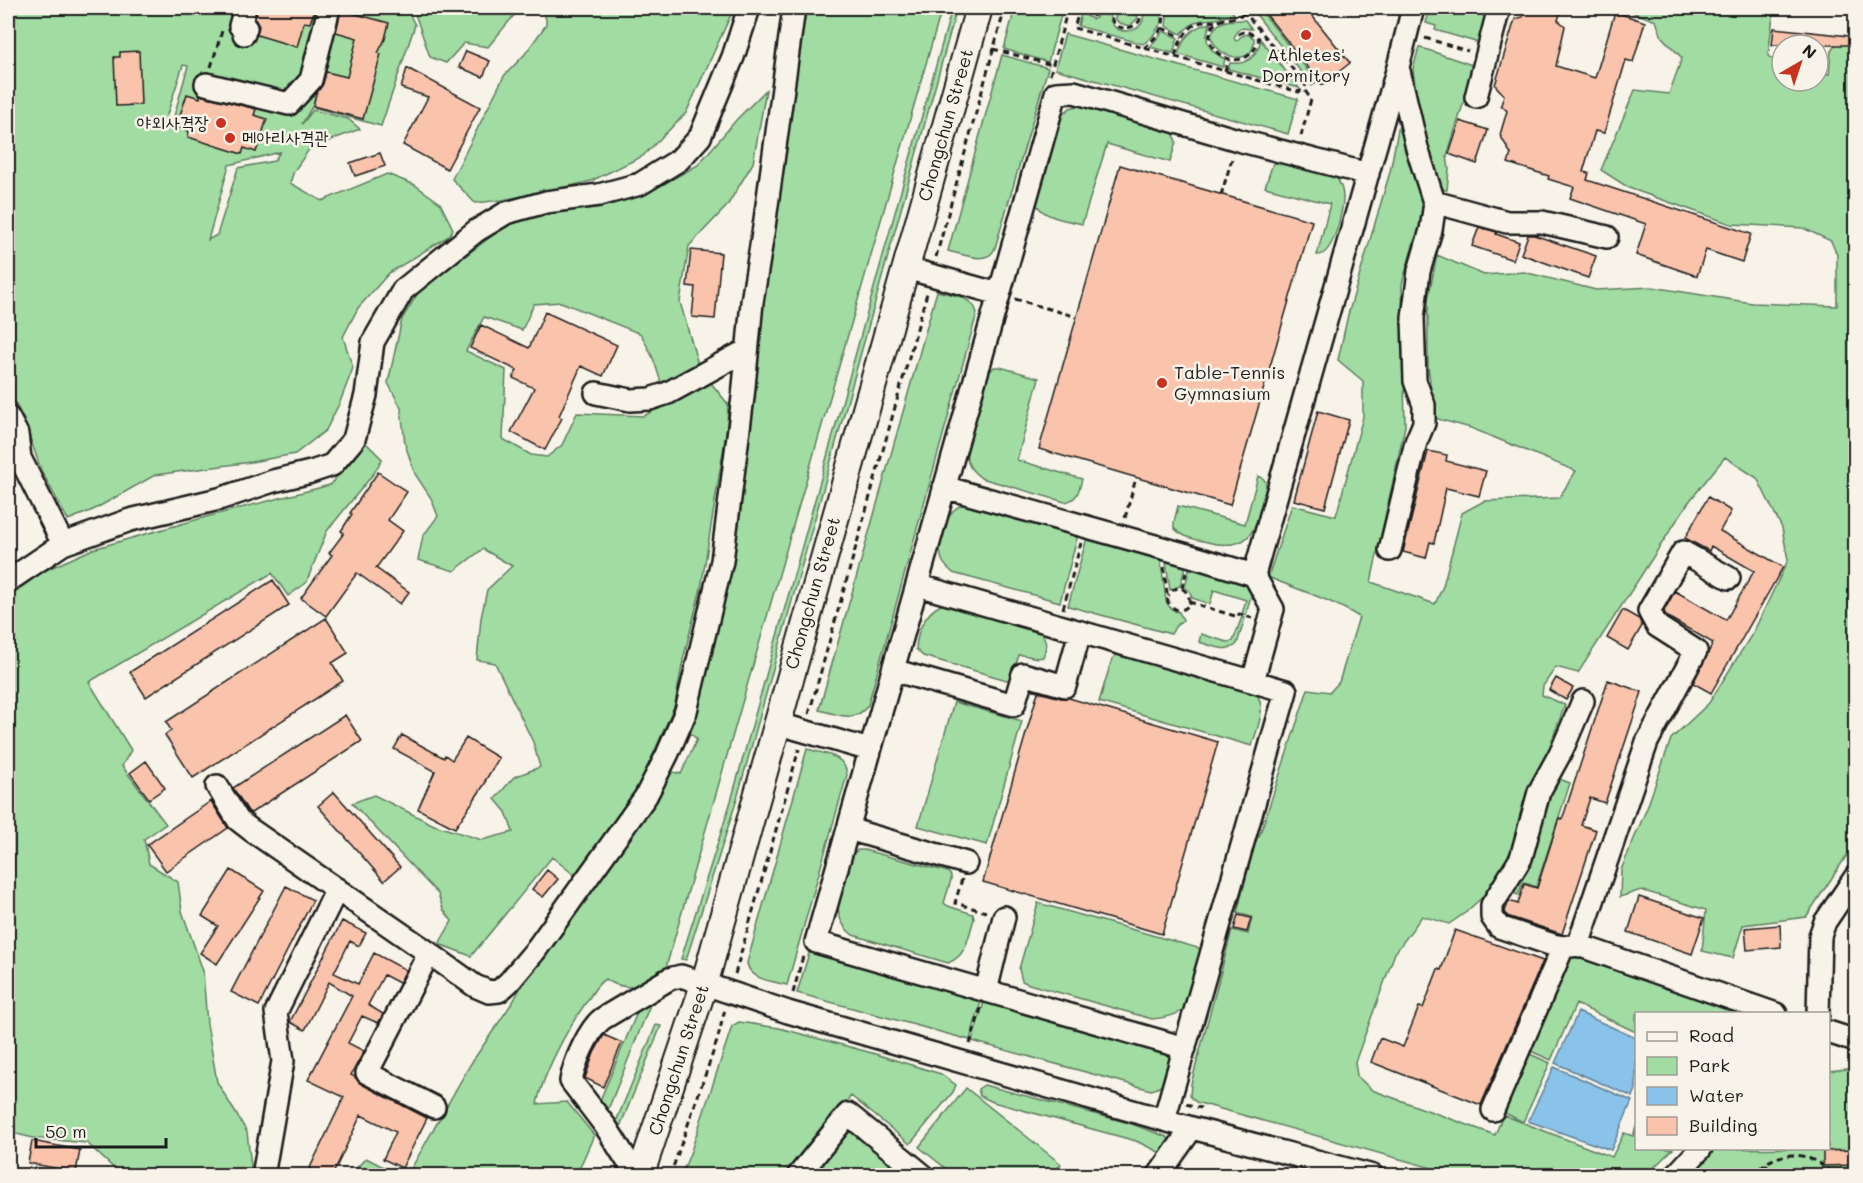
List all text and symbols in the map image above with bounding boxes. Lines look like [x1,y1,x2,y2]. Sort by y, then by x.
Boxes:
marker: Athletes' Dormitory [1299,28,1313,42]
north arrow [1770,33,1830,93]
text: N [1798,39,1821,63]
place label: Athletes' Dormitory [1262,42,1350,87]
street label: Chongchun Street [912,46,978,204]
place label: 야외사격장 [137,110,209,134]
marker: 야외사격장 [214,116,228,130]
place label: 메아리사격관 [242,125,329,149]
marker: 메아리사격관 [223,131,237,145]
place label: Table-Tennis Gymnasium [1174,360,1285,405]
marker: Table-Tennis Gymnasium [1155,376,1169,390]
street label: Chongchun Street [779,514,845,672]
street label: Chongchun Street [642,981,714,1138]
legend [1635,1012,1830,1150]
text: Road [1689,1023,1734,1047]
text: Park [1689,1053,1730,1077]
text: Water [1689,1083,1744,1107]
scale bar [36,1111,166,1149]
text: Building [1689,1113,1757,1137]
text: 50 m [45,1119,87,1143]

